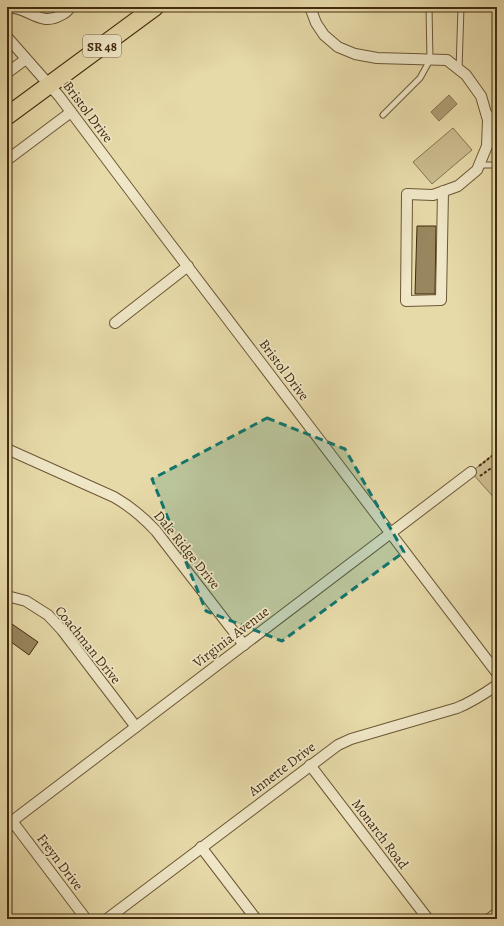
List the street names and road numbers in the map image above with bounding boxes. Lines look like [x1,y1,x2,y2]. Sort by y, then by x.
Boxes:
road number: SR 48 [83,35,121,57]
street label: Bristol Drive [59,77,117,147]
street label: Bristol Drive [255,335,313,405]
street label: Dale Ridge Drive [149,507,225,593]
street label: Coachman Drive [51,602,125,688]
street label: Virginia Avenue [188,602,273,673]
street label: Annette Drive [244,738,319,801]
street label: Monarch Road [347,795,413,873]
street label: Freyn Drive [32,830,88,894]

